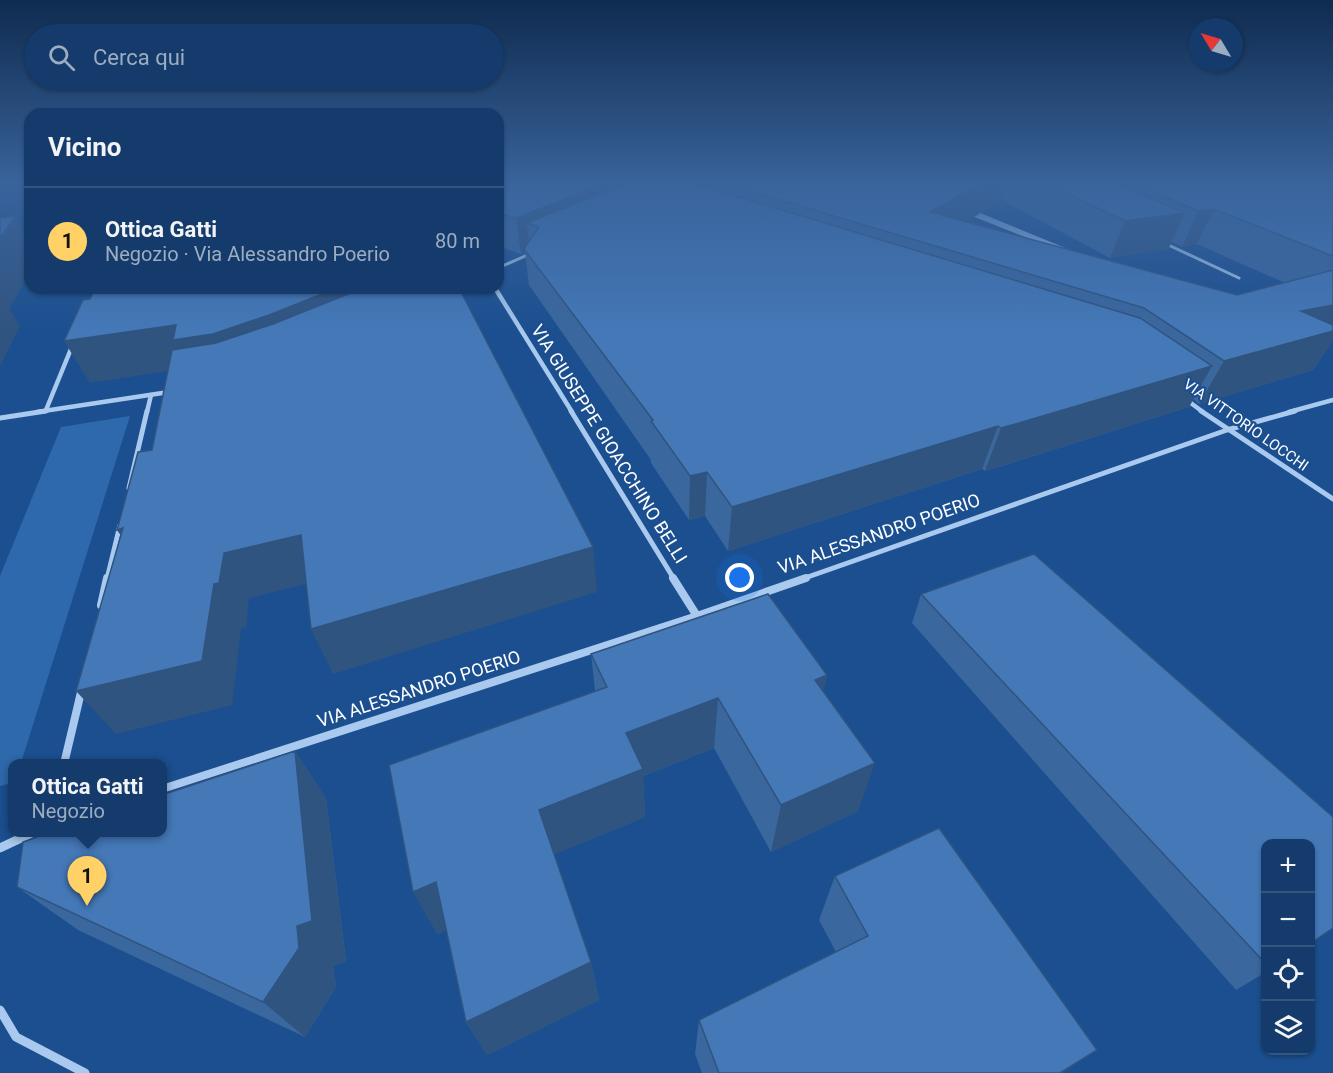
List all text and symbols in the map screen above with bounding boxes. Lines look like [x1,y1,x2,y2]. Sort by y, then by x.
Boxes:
north arrow [1189,18,1243,72]
search box [24,24,504,90]
icon: search [45,41,78,74]
text: Cerca qui [93,45,185,70]
text: Vicino [48,132,122,162]
text: Ottica Gatti [105,217,217,242]
text: 1 [62,229,73,253]
text: 80 m [435,229,480,253]
text: Negozio · Via Alessandro Poerio [105,242,390,266]
street label: VIA GIUSEPPE GIOACCHINO BELLI [527,321,692,567]
street label: VIA VITTORIO LOCCHI [1180,375,1312,475]
street label: VIA ALESSANDRO POERIO [775,489,983,578]
your location [725,563,754,592]
street label: VIA ALESSANDRO POERIO [315,646,523,731]
popup [8,759,167,837]
text: Ottica Gatti [31,774,144,799]
text: Negozio [31,799,105,823]
map controls [1261,839,1315,1055]
button: + [1261,839,1315,893]
pin: 1 [68,856,106,906]
button: − [1261,893,1315,947]
button: locate [1261,947,1315,1001]
button: layers [1261,1001,1315,1055]

